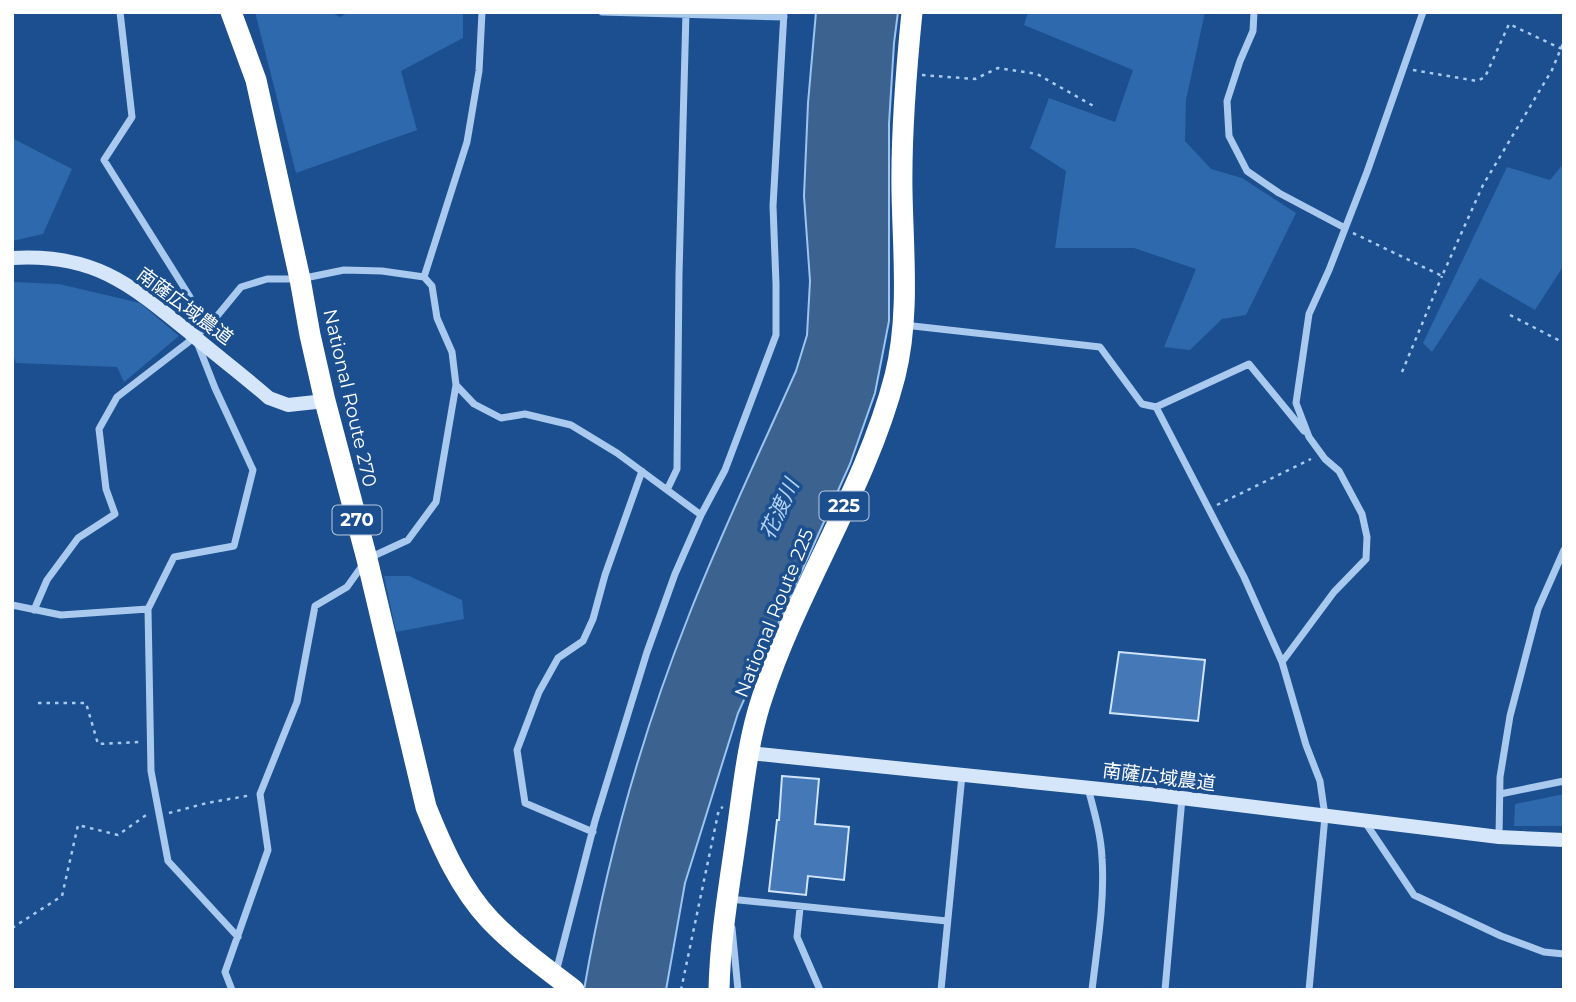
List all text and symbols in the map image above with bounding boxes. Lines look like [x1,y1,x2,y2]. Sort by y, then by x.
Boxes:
street label: 南薩広域農道 [133,263,237,349]
street label: National Route 270 [318,307,382,489]
water label: 花渡川 [754,473,804,543]
road number: 225 [820,492,868,520]
road number: 270 [332,506,382,534]
street label: National Route 225 [730,525,818,701]
street label: 南薩広域農道 [1101,759,1217,795]

